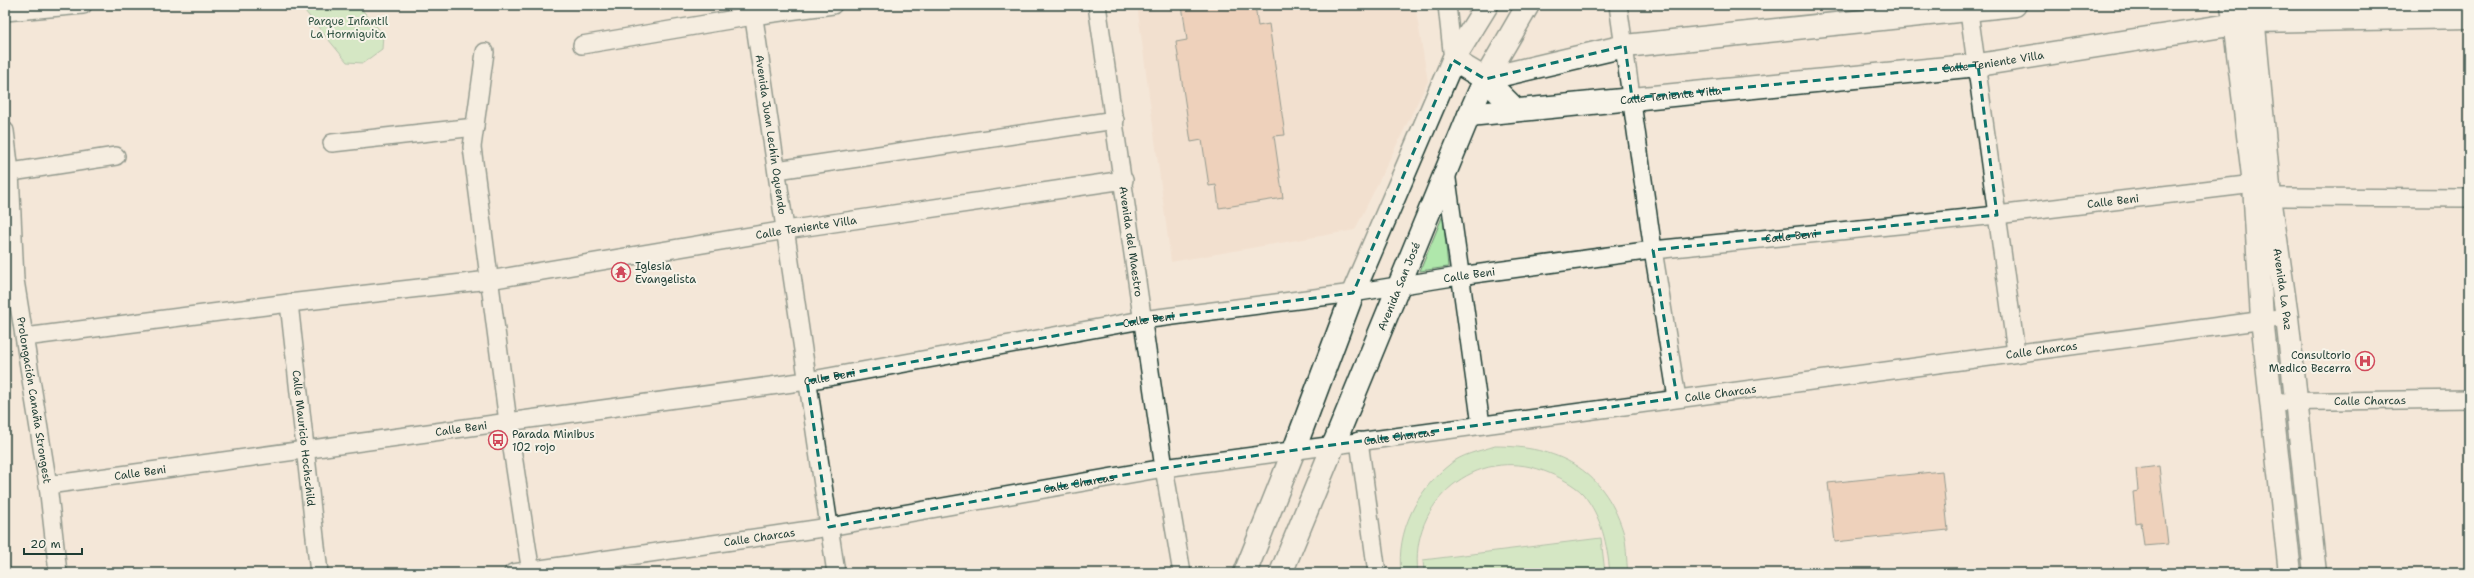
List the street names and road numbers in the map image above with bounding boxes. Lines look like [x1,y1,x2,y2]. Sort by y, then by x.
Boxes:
street label: Calle Teniente Villa [1942,48,2045,76]
street label: Avenida Juan Lechín Oquendo [751,54,790,216]
street label: Calle Teniente Villa [1619,83,1723,108]
street label: Avenida del Maestro [1115,185,1146,298]
street label: Calle Beni [2086,191,2140,212]
street label: Calle Teniente Villa [754,213,858,243]
street label: Calle Beni [1764,226,1818,247]
street label: Avenida San José [1374,240,1424,333]
street label: Avenida La Paz [2269,247,2295,331]
street label: Calle Beni [1442,264,1496,286]
street label: Calle Beni [1121,309,1175,331]
street label: Prolongación Canaña Strongest [13,316,55,485]
street label: Calle Charcas [2005,338,2078,363]
street label: Calle Beni [803,365,857,389]
street label: Calle Mauricio Hochschild [288,369,319,507]
street label: Calle Charcas [1684,381,1757,406]
street label: Calle Charcas [2334,393,2406,409]
street label: Calle Beni [434,418,488,440]
street label: Calle Charcas [1363,425,1436,449]
street label: Calle Beni [113,462,167,484]
street label: Calle Charcas [1042,470,1116,497]
street label: Calle Charcas [723,525,796,550]

